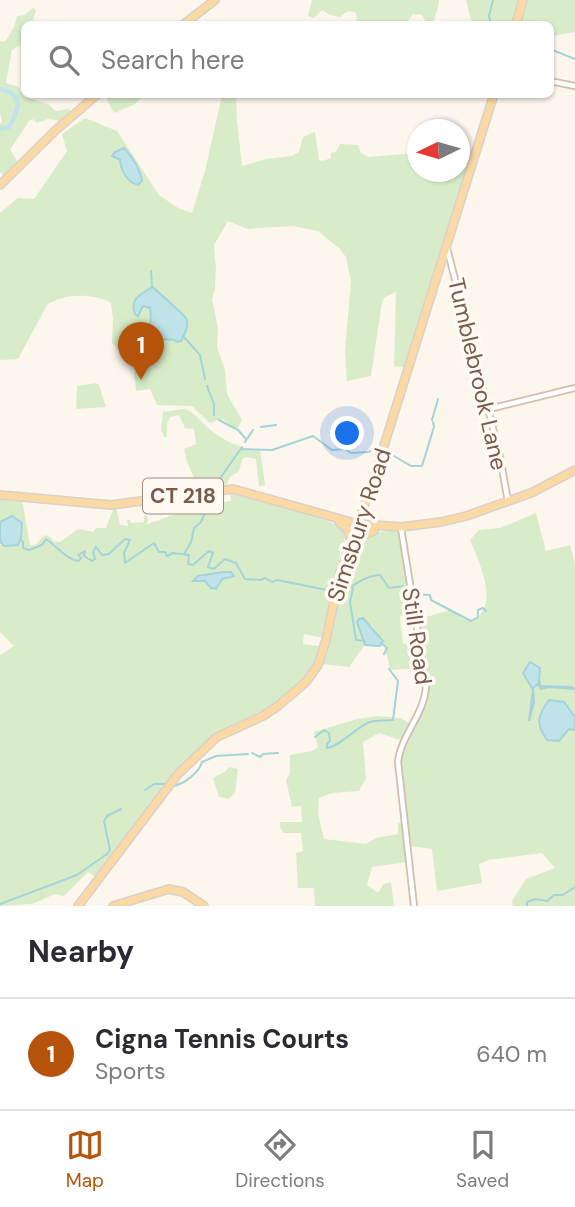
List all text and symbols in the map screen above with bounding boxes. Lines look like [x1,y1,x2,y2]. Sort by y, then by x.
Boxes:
search box [21,21,554,98]
icon: search [45,41,83,79]
text: Search here [101,43,244,77]
north arrow [407,119,470,182]
street label: Tumblebrook Lane [441,275,515,473]
pin: 1 [118,322,164,380]
your location [330,416,364,450]
street label: Simsbury Road [320,445,398,605]
road number: CT 218 [143,478,223,514]
street label: Still Road [395,585,439,687]
text: Nearby [28,932,134,971]
text: Cigna Tennis Courts [95,1022,349,1056]
text: 1 [47,1039,55,1069]
text: 640 m [476,1039,547,1069]
text: Sports [95,1056,165,1086]
tab: Map [66,1126,104,1193]
tab: Directions [235,1126,325,1193]
tab: Saved [456,1126,509,1193]

